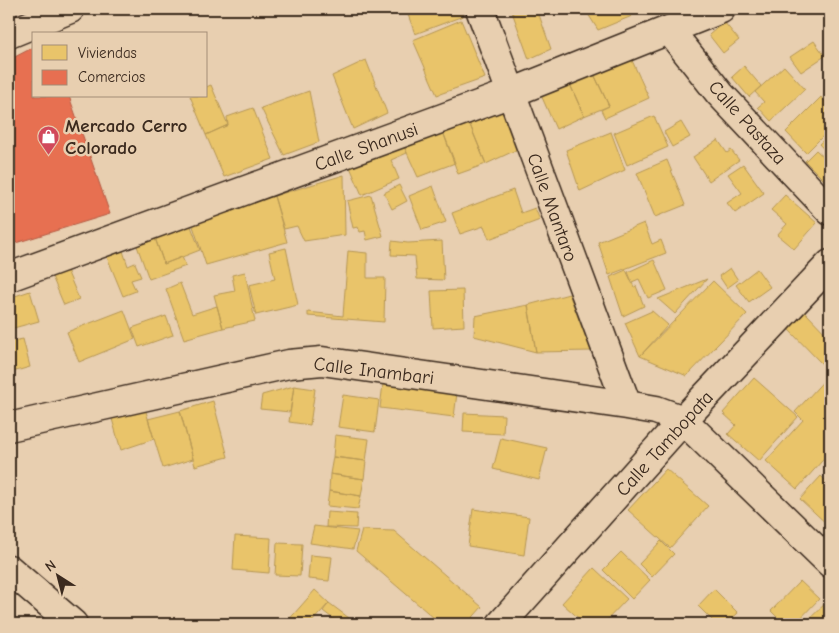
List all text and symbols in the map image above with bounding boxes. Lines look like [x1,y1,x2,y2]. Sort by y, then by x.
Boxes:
legend [32,32,208,98]
text: Viviendas [78,44,137,62]
text: Comercios [78,68,145,86]
street label: Calle Pastaza [704,76,791,169]
place label: Mercado Cerro Colorado [65,115,188,159]
street label: Calle Shanusi [312,118,421,176]
shop icon: Mercado Cerro Colorado [37,124,61,155]
street label: Calle Mantaro [522,150,582,265]
street label: Calle Inambari [313,353,435,389]
street label: Calle Tambopata [612,386,718,501]
north arrow [32,550,82,600]
text: N [42,556,59,575]

